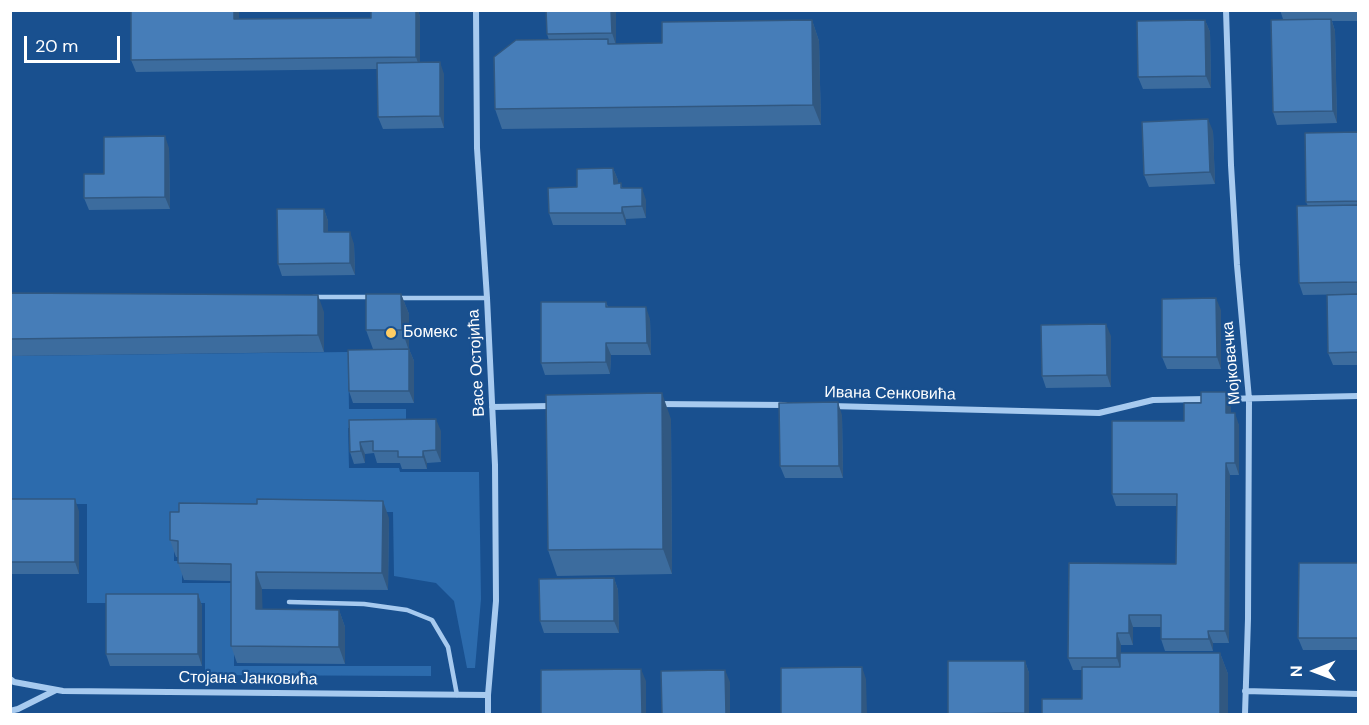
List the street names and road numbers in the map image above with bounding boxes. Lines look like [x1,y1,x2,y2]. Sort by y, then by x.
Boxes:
street label: Васе Остојића [465,309,489,417]
street label: Мојковачка [1219,321,1245,405]
street label: Ивана Сенковића [824,383,956,405]
street label: Стојана Јанковића [178,668,318,690]

